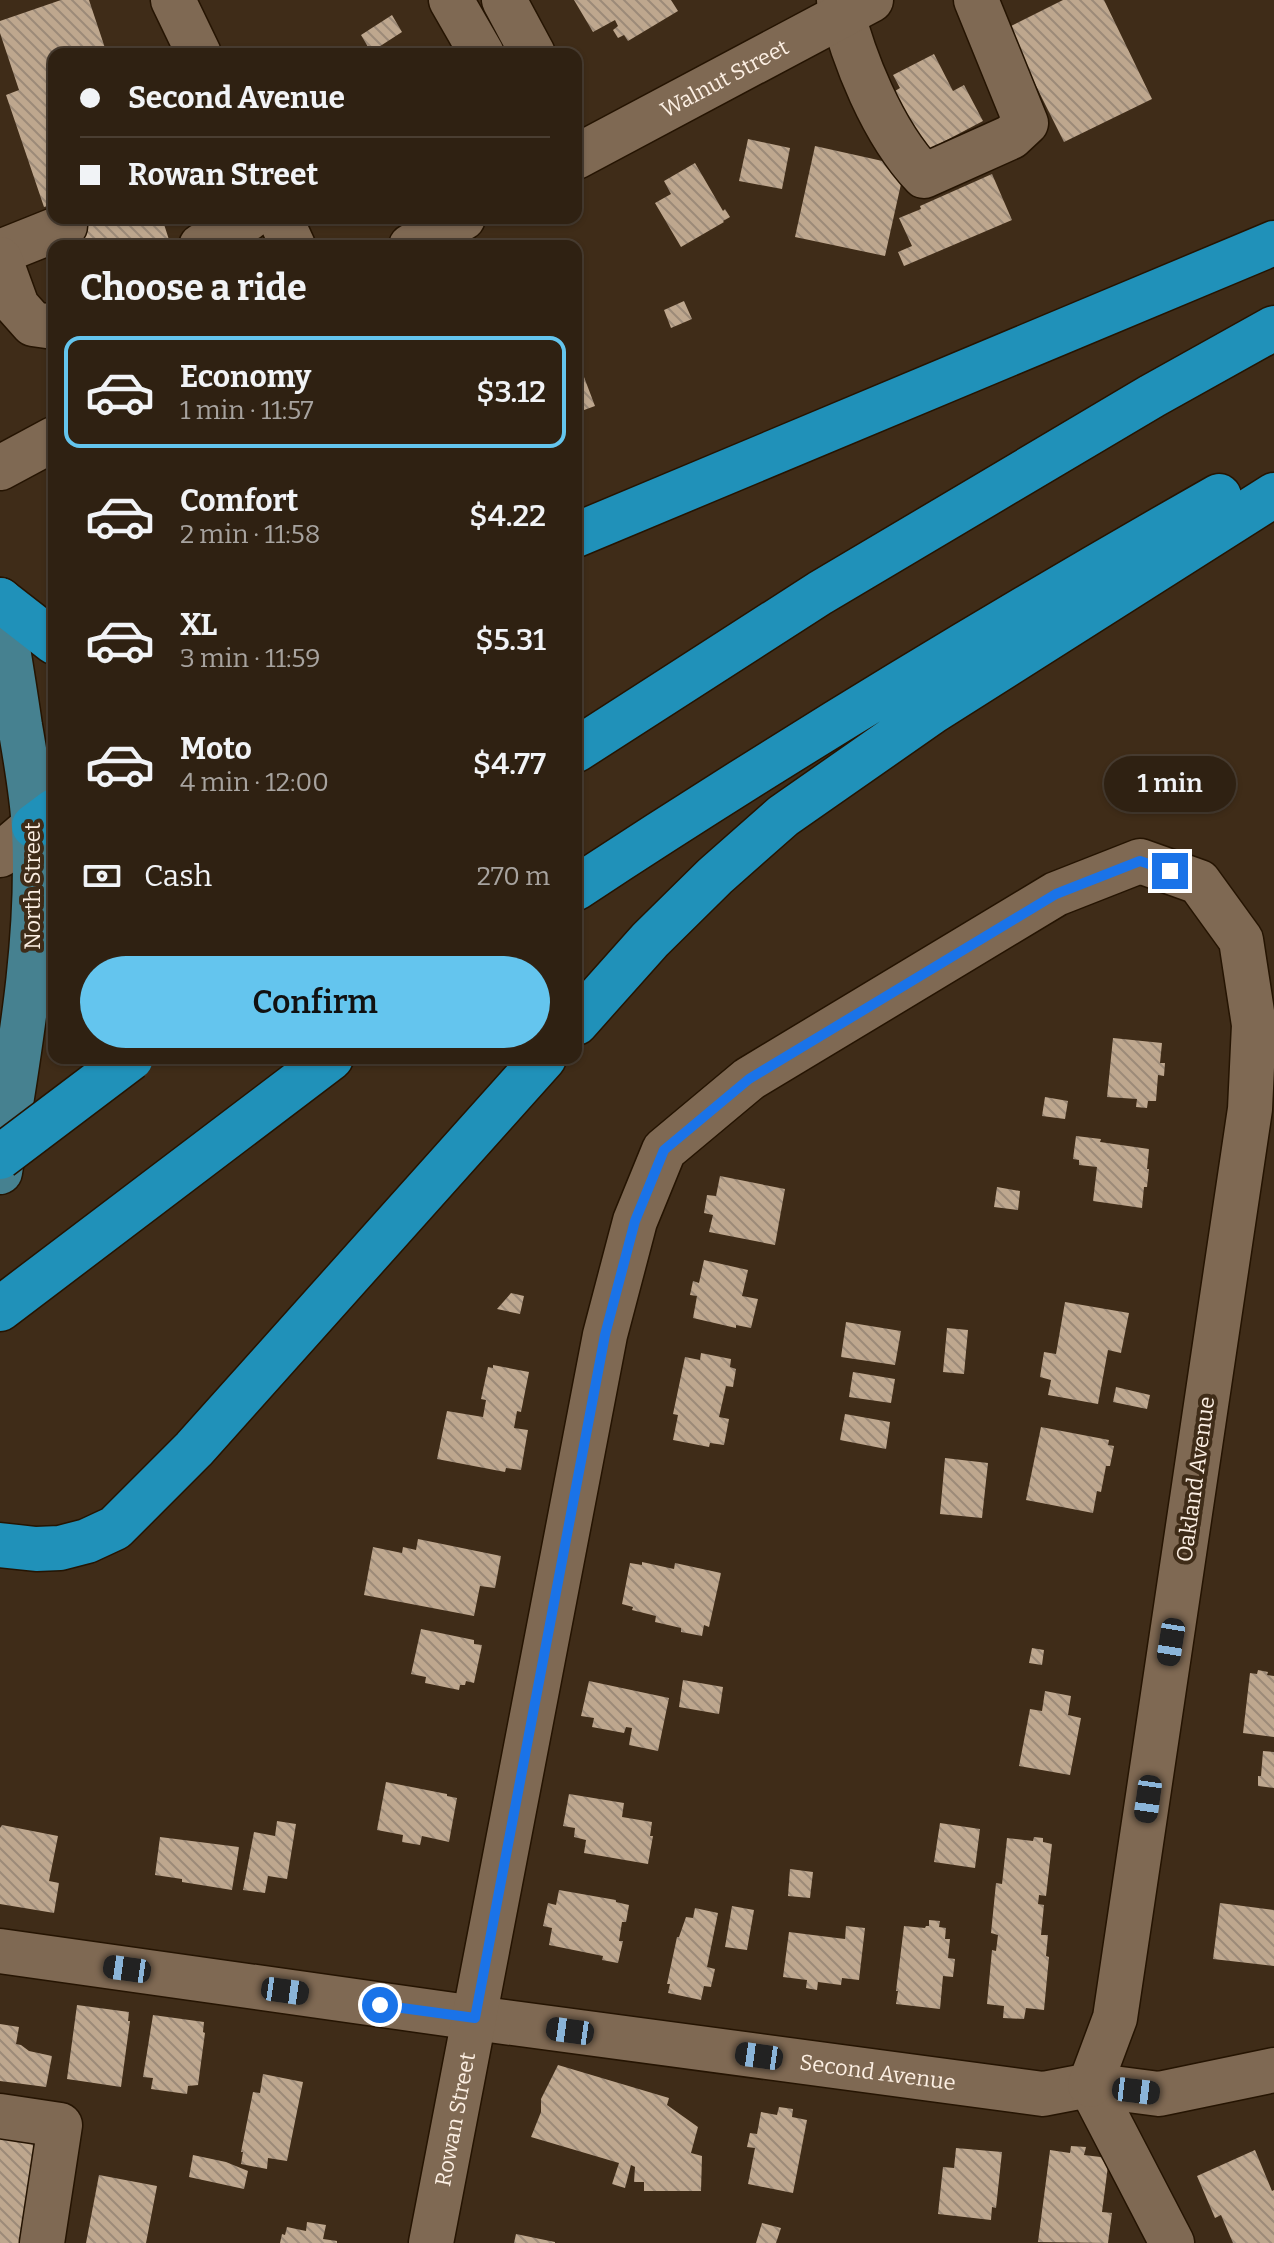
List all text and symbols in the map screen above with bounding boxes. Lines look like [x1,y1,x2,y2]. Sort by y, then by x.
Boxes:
street label: Walnut Street [656,33,793,124]
text: Second Avenue [128,80,345,116]
text: Rowan Street [128,157,318,193]
text: Choose a ride [80,266,307,310]
icon: car [84,356,156,428]
text: Economy [180,359,311,395]
text: $3.12 [476,374,546,410]
text: 1 min · 11:57 [180,395,314,426]
icon: car [84,480,156,552]
text: Comfort [180,483,298,519]
text: $4.22 [469,498,546,534]
text: 2 min · 11:58 [180,519,320,550]
icon: car [84,604,156,676]
text: XL [180,607,217,643]
text: $5.31 [475,622,546,658]
text: 3 min · 11:59 [180,643,320,674]
icon: car [84,728,156,800]
text: Moto [180,731,252,767]
text: $4.77 [473,746,546,782]
callout: 1 min [1104,755,1236,811]
text: 4 min · 12:00 [180,767,329,798]
text: 1 min [1137,768,1203,799]
street label: North Street [19,822,46,950]
route end [1152,853,1188,889]
icon: cash [80,854,124,898]
text: Cash [144,858,212,894]
text: 270 m [477,861,550,892]
button: Confirm [80,956,550,1048]
street label: Oakland Avenue [1171,1395,1220,1564]
car [1155,1616,1187,1668]
car [1133,1774,1163,1824]
car [102,1954,152,1984]
car [260,1976,310,2006]
route start [362,1987,398,2023]
car [545,2016,595,2046]
car [734,2041,784,2071]
street label: Second Avenue [798,2049,957,2096]
street label: Rowan Street [429,2050,481,2189]
car [1111,2076,1161,2106]

